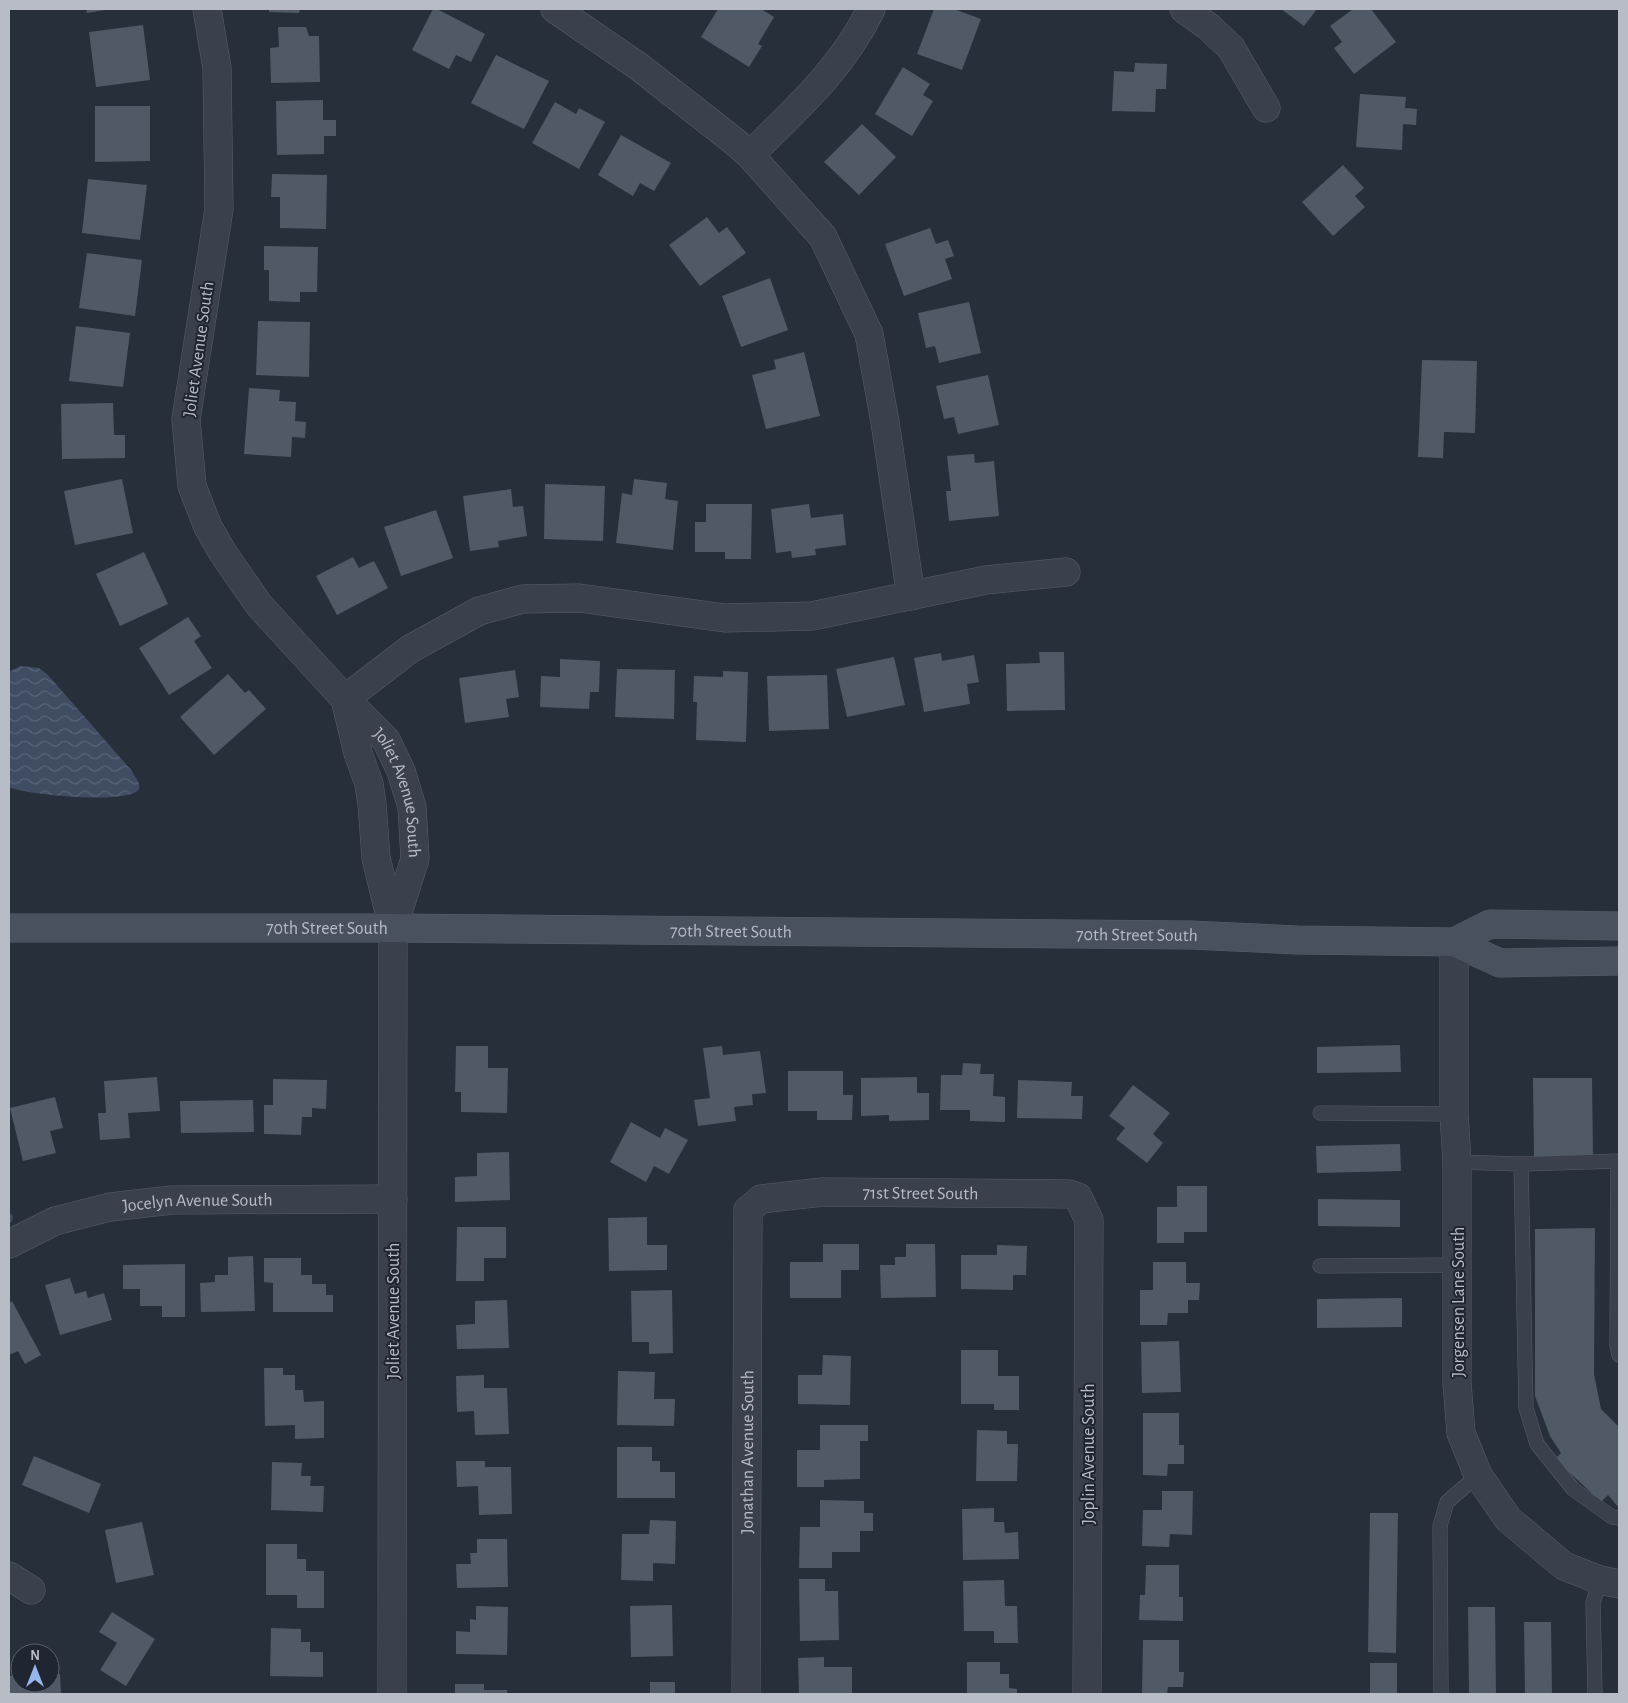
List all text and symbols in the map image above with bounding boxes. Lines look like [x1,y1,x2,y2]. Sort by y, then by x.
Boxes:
street label: Joliet Avenue South [181,280,217,418]
street label: Joliet Avenue South [369,725,423,858]
street label: 70th Street South [266,920,388,938]
street label: 70th Street South [670,922,792,941]
street label: 70th Street South [1076,926,1198,945]
street label: 71st Street South [863,1184,979,1203]
street label: Jocelyn Avenue South [122,1192,273,1216]
street label: Jorgensen Lane South [1450,1227,1468,1377]
street label: Joliet Avenue South [385,1243,403,1379]
street label: Jonathan Avenue South [739,1370,757,1534]
street label: Joplin Avenue South [1080,1384,1098,1524]
north arrow [10,1643,60,1693]
text: N [30,1649,40,1663]

